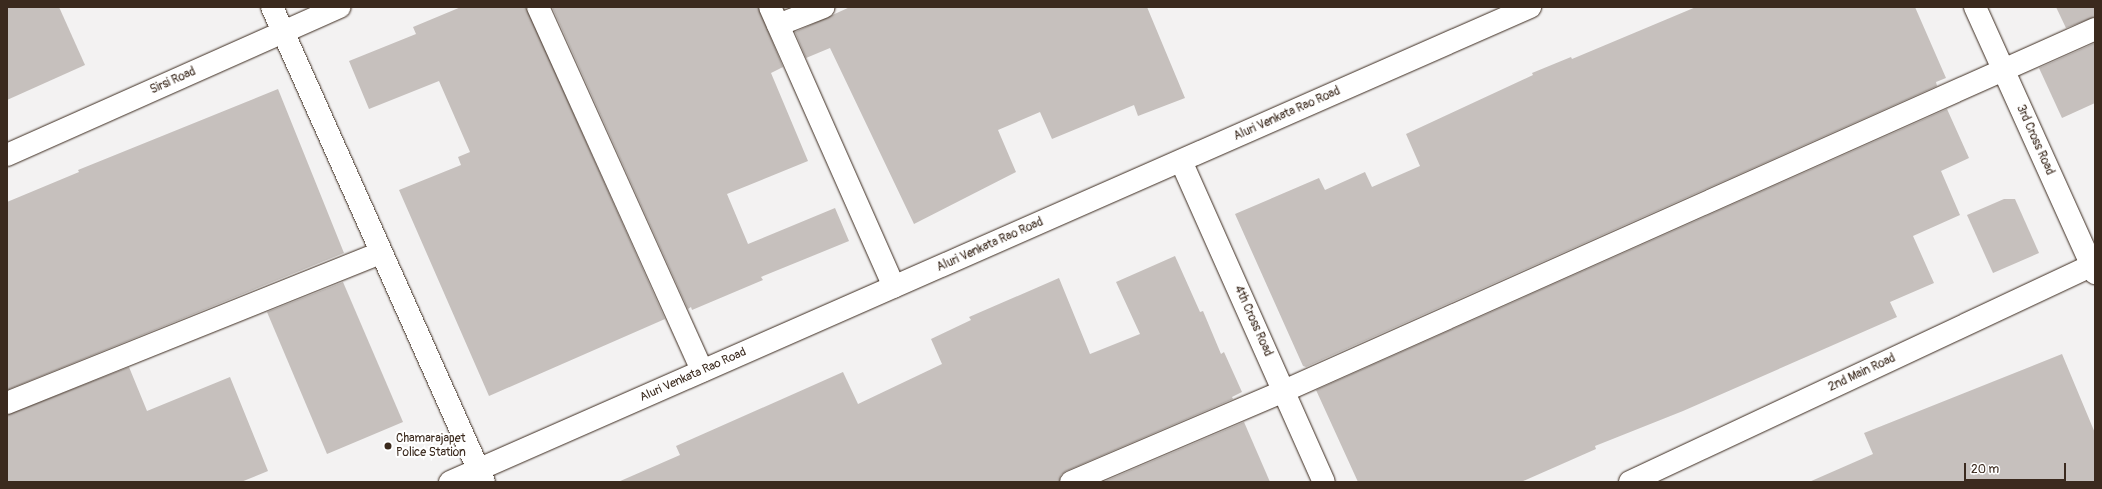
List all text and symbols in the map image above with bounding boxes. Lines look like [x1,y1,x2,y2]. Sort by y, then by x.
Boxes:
street label: Sirsi Road [148,65,198,97]
street label: Aluri Venkata Rao Road [1232,84,1342,144]
street label: 3rd Cross Road [2013,103,2057,177]
street label: Aluri Venkata Rao Road [935,215,1045,275]
street label: 4th Cross Road [1231,283,1275,359]
street label: Aluri Venkata Rao Road [638,345,748,405]
street label: 2nd Main Road [1826,351,1898,395]
place label: Chamarajapet Police Station [396,432,466,460]
marker: Chamarajapet Police Station [383,441,393,451]
scale bar [1966,455,2068,481]
text: 20 m [1971,462,1999,477]

